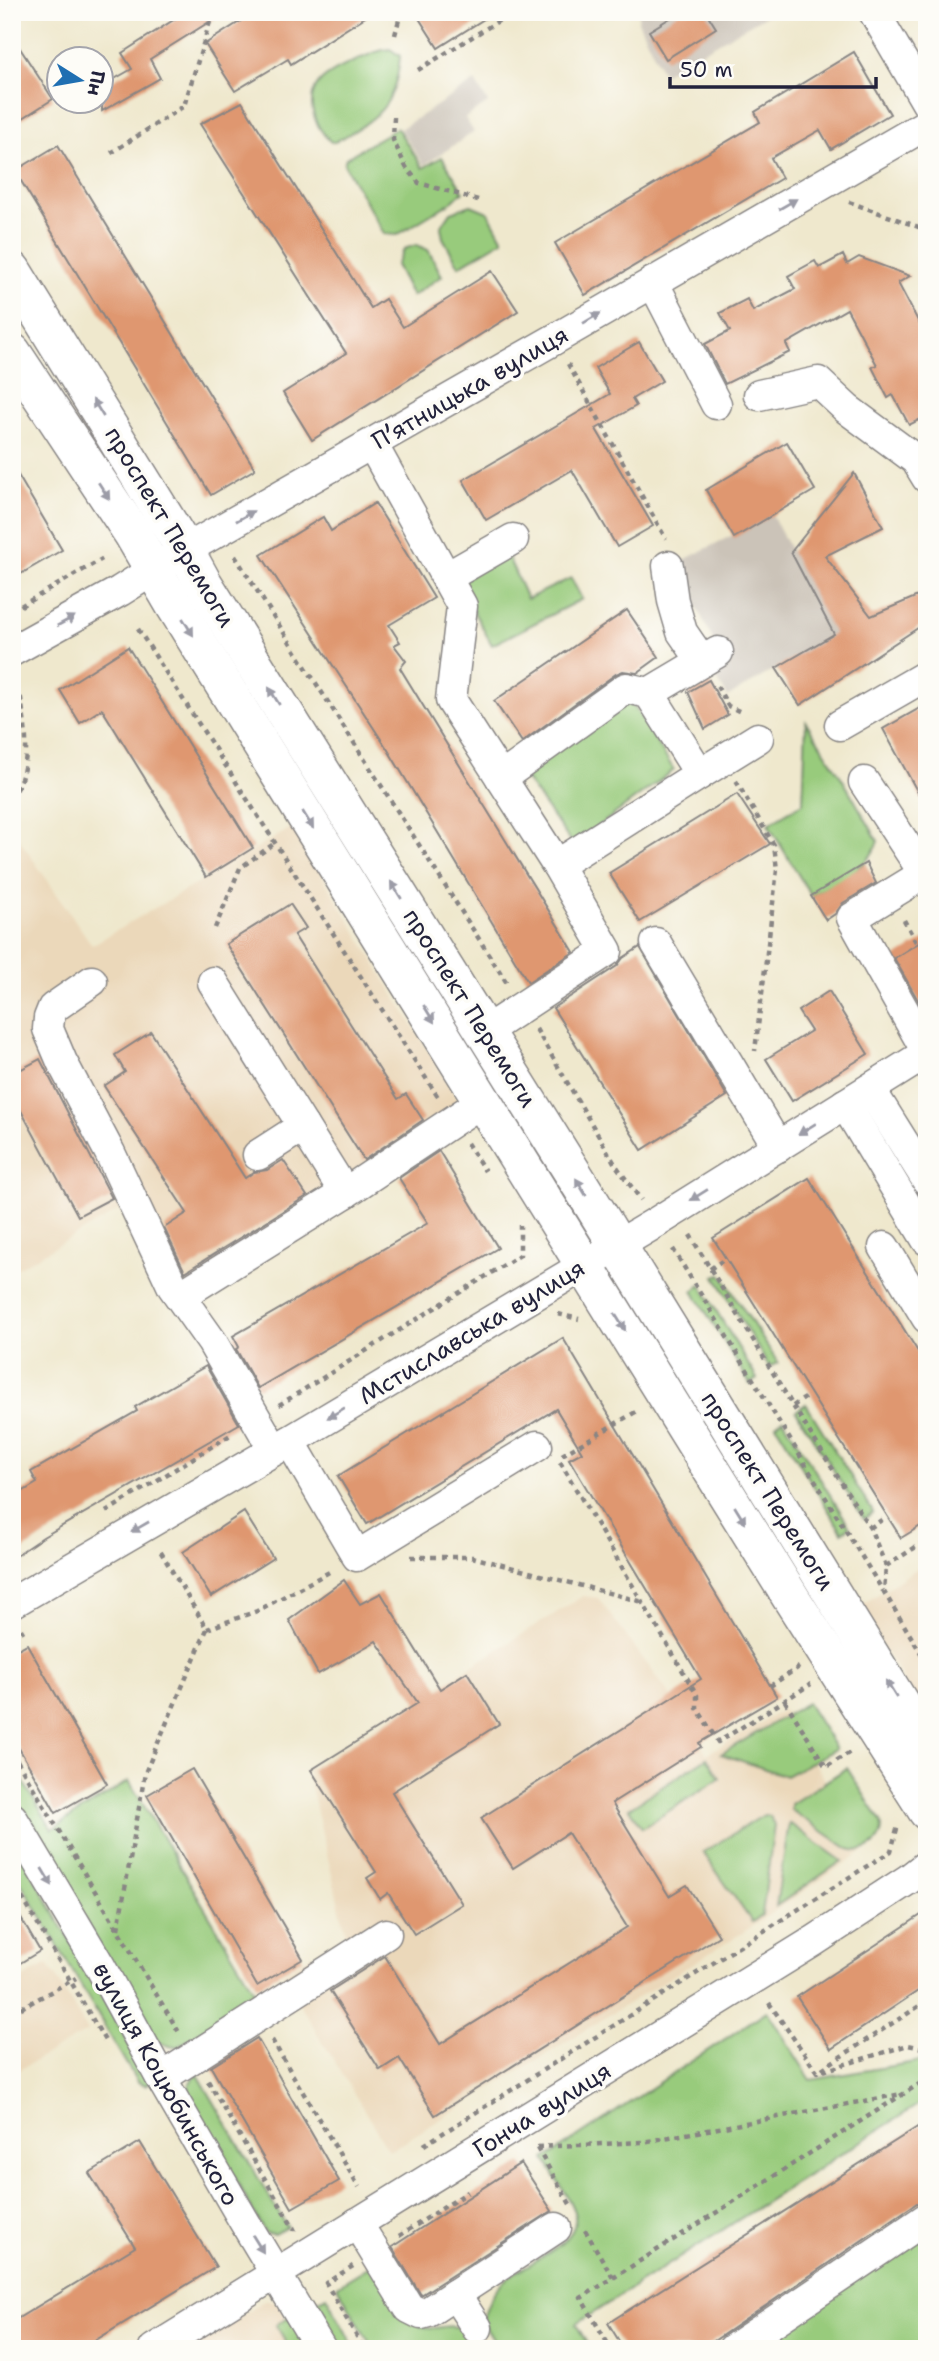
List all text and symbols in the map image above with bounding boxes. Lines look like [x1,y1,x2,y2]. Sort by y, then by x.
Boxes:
north arrow [46,46,116,116]
scale bar [670,46,876,90]
text: 50 m [680,56,733,84]
text: Пн [82,68,111,98]
one-way arrow [778,198,798,210]
one-way arrow [582,312,601,325]
street label: Пʼятницька вулиця [366,319,574,457]
one-way arrow [91,399,104,418]
street label: проспект Перемоги [97,421,243,633]
one-way arrow [97,481,110,500]
one-way arrow [235,510,254,522]
one-way arrow [56,615,76,627]
one-way arrow [182,618,195,637]
one-way arrow [268,686,281,706]
one-way arrow [302,811,315,830]
one-way arrow [389,881,402,900]
street label: проспект Перемоги [396,903,544,1113]
one-way arrow [422,1004,435,1023]
one-way arrow [798,1122,817,1135]
one-way arrow [575,1178,588,1197]
one-way arrow [690,1189,709,1202]
street label: Мстиславська вулиця [353,1252,591,1412]
one-way arrow [613,1313,626,1332]
street label: проспект Перемоги [694,1386,842,1596]
one-way arrow [327,1407,346,1419]
one-way arrow [734,1506,746,1525]
one-way arrow [130,1521,149,1533]
one-way arrow [885,1680,897,1699]
one-way arrow [41,1867,53,1887]
street label: вулиця Коцюбинського [86,1956,246,2212]
street label: Гонча вулиця [467,2055,617,2165]
one-way arrow [252,2234,265,2254]

